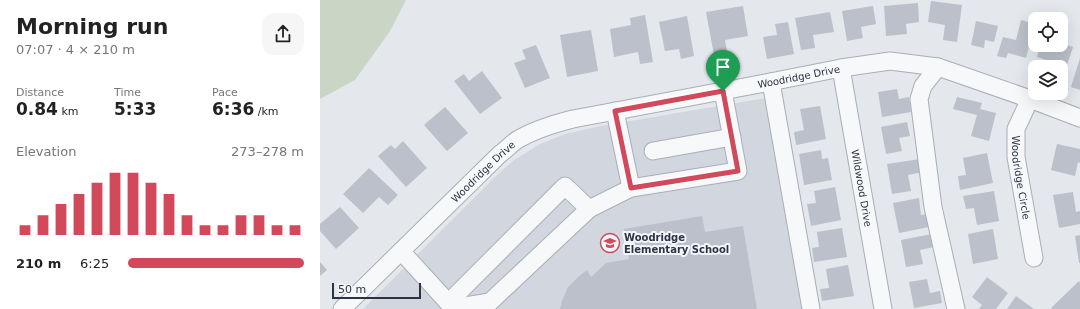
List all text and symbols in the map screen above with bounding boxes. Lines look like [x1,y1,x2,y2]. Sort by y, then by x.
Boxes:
map controls [1028,12,1068,100]
button: locate [1028,12,1068,52]
button: share [262,13,304,55]
text: Morning run [16,14,168,39]
text: 07:07 · 4 × 210 m [16,42,135,57]
pin [706,50,740,91]
icon: arrive [712,56,734,78]
button: layers [1028,60,1068,100]
street label: Woodridge Drive [757,63,841,90]
text: Distance [16,86,64,99]
text: Time [114,86,141,99]
text: Pace [212,86,238,99]
text: 0.84 [16,99,58,119]
text: 5:33 [114,99,156,119]
text: 6:36 [212,99,254,119]
text: km [58,105,79,118]
text: /km [254,105,279,118]
street label: Woodridge Circle [1010,135,1032,220]
street label: Woodridge Drive [449,139,517,205]
text: Elevation [16,144,76,159]
text: 273–278 m [231,144,304,159]
street label: Wildwood Drive [849,149,874,228]
school or university icon: Woodridge Elementary School [599,232,621,254]
place label: Woodridge Elementary School [624,232,729,255]
text: 210 m [16,256,61,271]
text: 6:25 [80,256,109,271]
scale bar [332,281,421,300]
text: 50 m [338,283,366,296]

